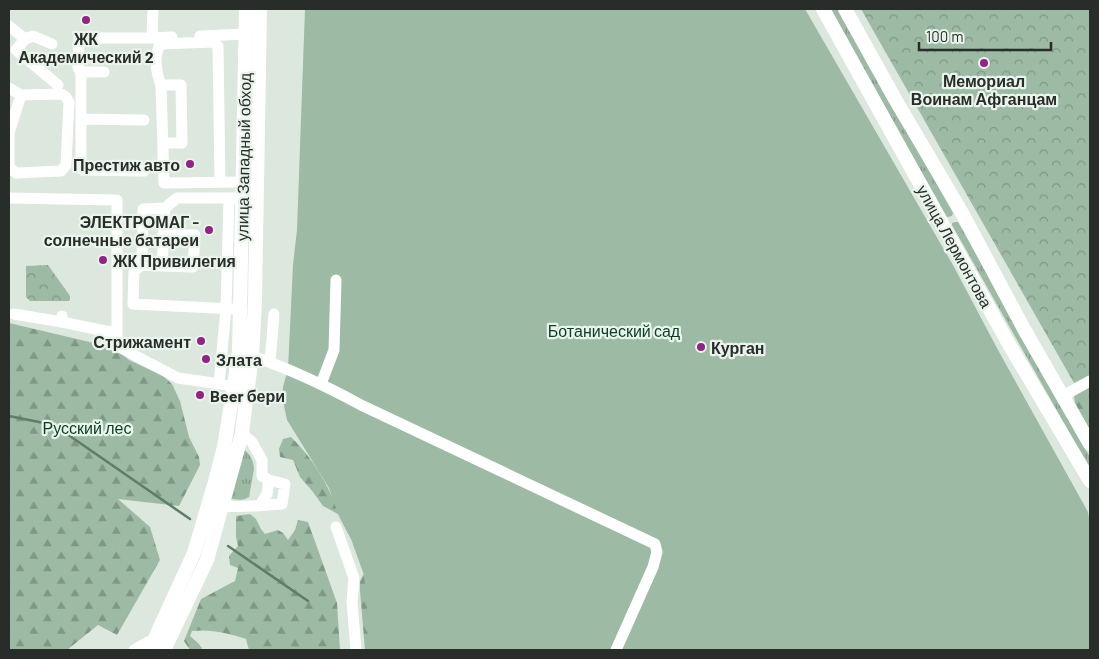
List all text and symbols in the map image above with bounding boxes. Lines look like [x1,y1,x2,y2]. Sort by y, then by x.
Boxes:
marker: ЖК Академический 2 [80,14,92,26]
scale bar [919,20,1052,52]
text: 100 m [926,27,964,45]
place label: ЖК Академический 2 [18,29,154,66]
marker: Мемориал Воинам Афганцам [978,57,990,69]
place label: Мемориал Воинам Афганцам [911,71,1057,108]
street label: улица Западный обход [232,72,254,241]
place label: Престиж авто [73,155,180,174]
marker: Престиж авто [184,158,196,170]
street label: улица Лермонтова [913,181,997,311]
place label: ЭЛЕКТРОМАГ - солнечные батареи [44,212,199,249]
marker: ЭЛЕКТРОМАГ - солнечные батареи [203,224,215,236]
place label: ЖК Привилегия [112,251,236,270]
marker: ЖК Привилегия [97,254,109,266]
park label: Ботанический сад [548,321,681,340]
place label: Стрижамент [93,332,191,351]
marker: Стрижамент [195,335,207,347]
place label: Курган [711,338,764,357]
marker: Курган [695,341,707,353]
place label: Злата [216,350,262,369]
marker: Злата [200,353,212,365]
place label: Beer бери [210,386,285,405]
marker: Beer бери [194,389,206,401]
park label: Русский лес [43,418,131,437]

